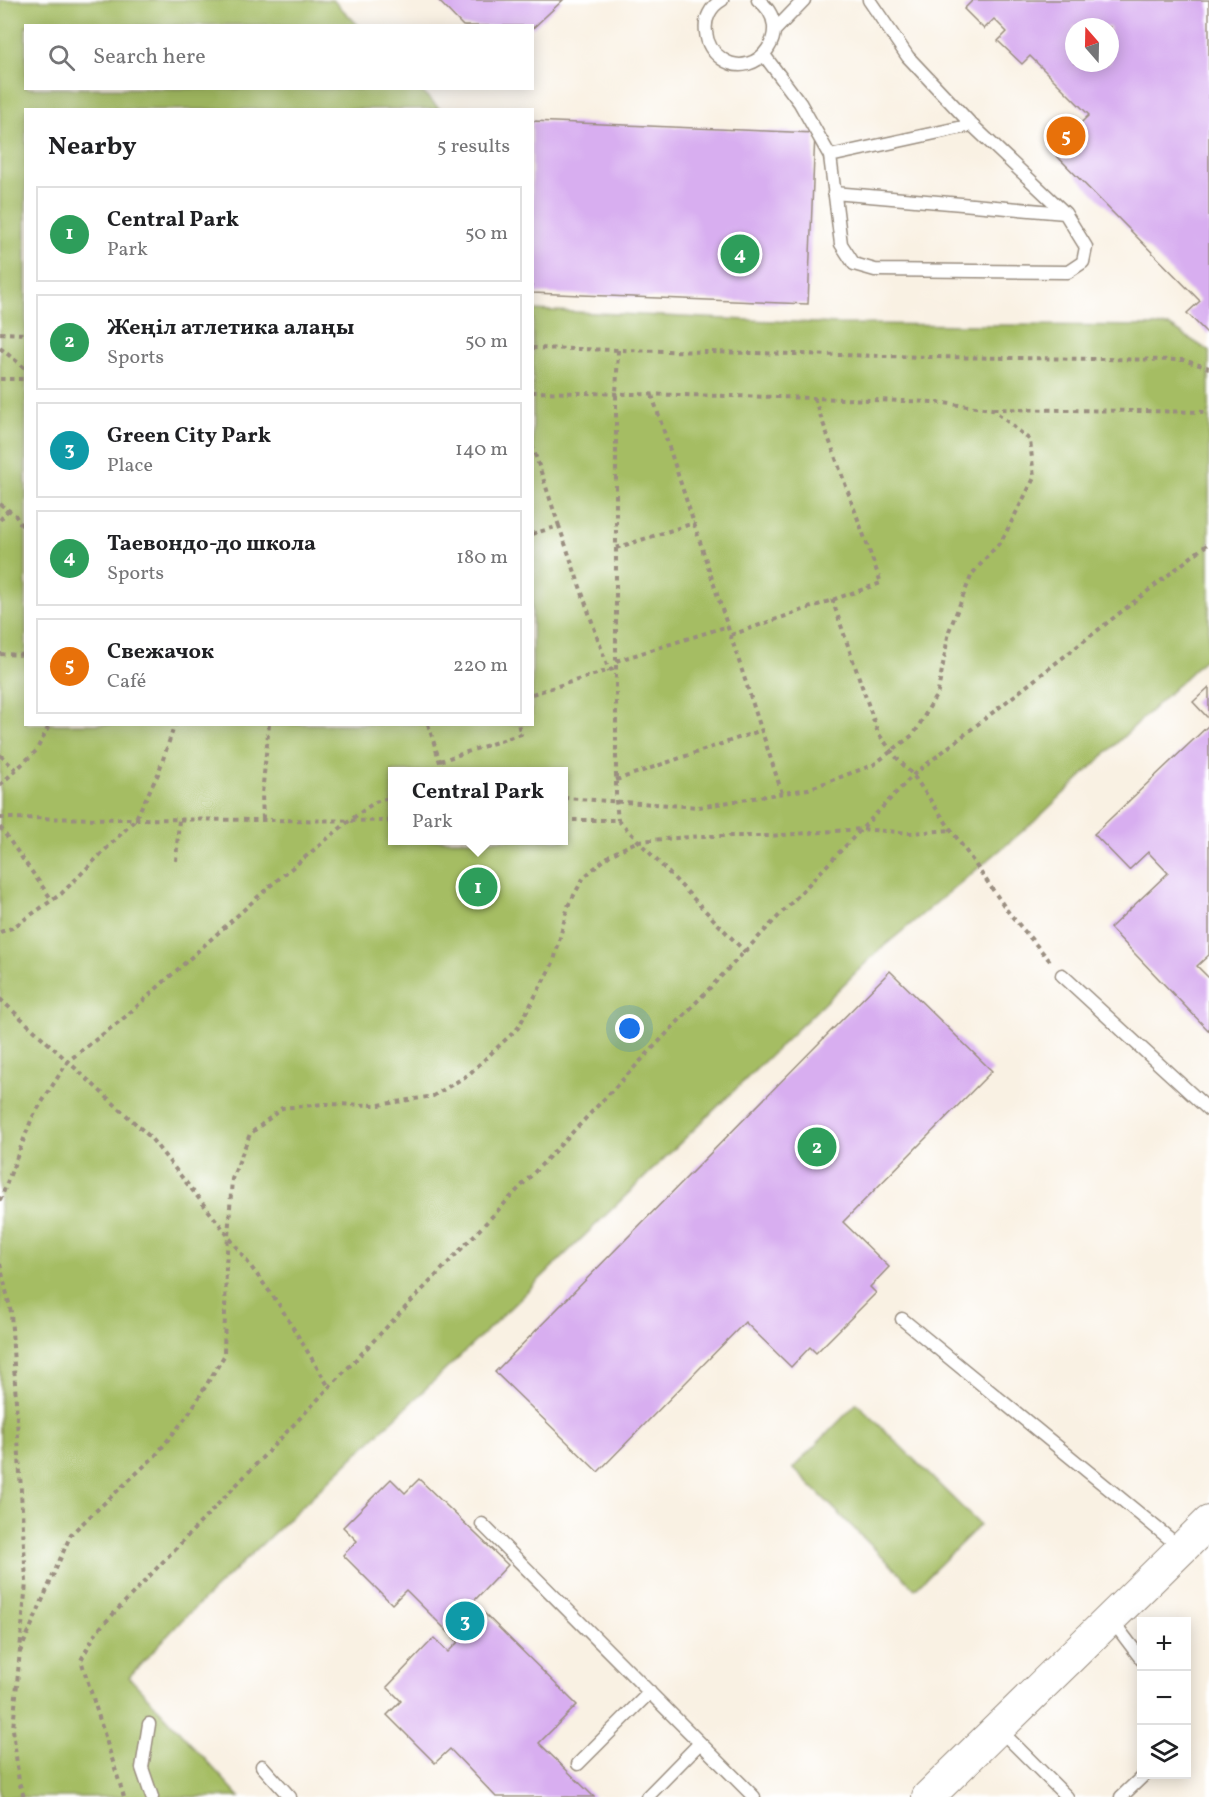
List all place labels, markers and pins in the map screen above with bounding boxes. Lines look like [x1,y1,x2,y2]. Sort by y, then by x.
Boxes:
pin: 5 [1046,114,1086,158]
pin: 4 [720,232,760,276]
pin: 1 [458,864,498,910]
pin: 2 [798,1124,836,1170]
pin: 3 [446,1598,484,1644]

